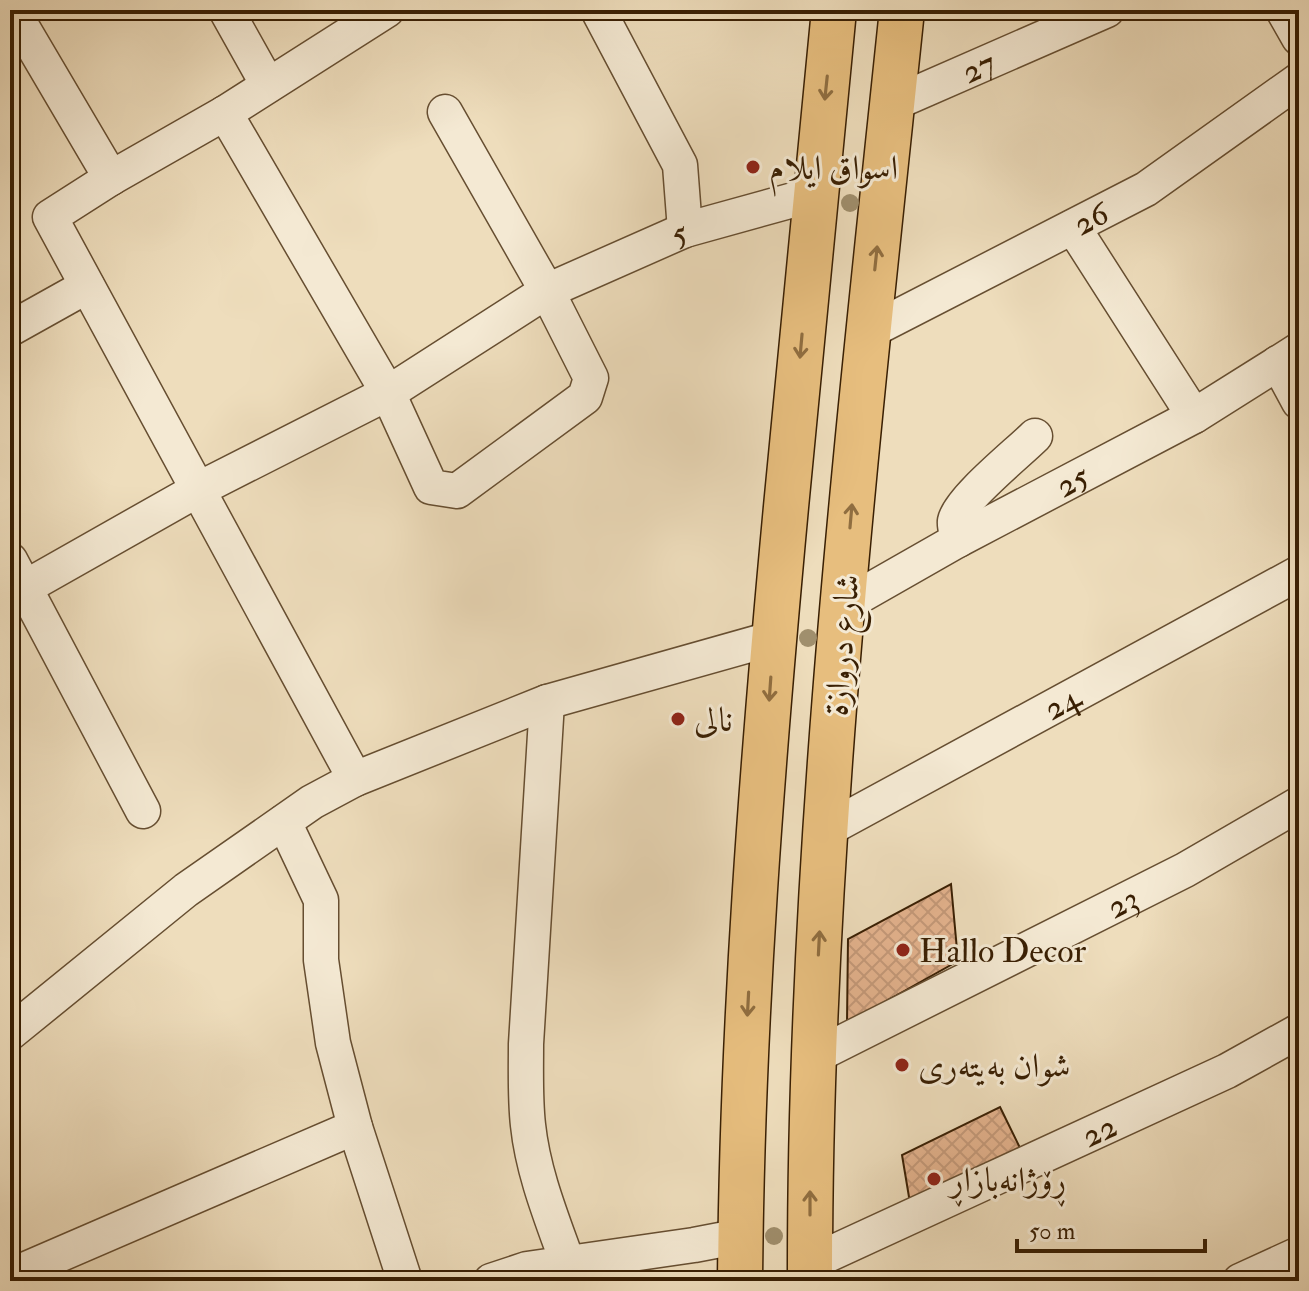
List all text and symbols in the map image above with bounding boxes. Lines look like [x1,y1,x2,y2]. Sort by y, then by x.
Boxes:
street label: 27 [955,41,1003,94]
one-way arrow [819,74,834,101]
place label: اسواق ایلام [769,147,898,197]
marker: اسواق ایلام [744,158,762,176]
street label: 26 [1066,191,1118,246]
street label: 5 [664,211,695,257]
one-way arrow [868,245,883,272]
one-way arrow [793,332,808,359]
street label: 25 [1048,455,1097,508]
one-way arrow [844,504,859,530]
street label: شارع دروازة [815,572,876,718]
one-way arrow [762,675,777,702]
street label: 24 [1036,675,1090,731]
place label: نالی [694,699,733,742]
marker: نالی [669,710,687,728]
street label: 23 [1100,877,1146,929]
one-way arrow [811,930,826,957]
place label: Hallo Decor [919,930,1086,973]
marker: Hallo Decor [894,941,912,959]
one-way arrow [740,990,755,1017]
place label: شوان بەیتەری [918,1045,1071,1088]
marker: شوان بەیتەری [893,1056,911,1074]
street label: 22 [1075,1105,1124,1158]
place label: ڕۆژانەبازاڕ [947,1159,1066,1207]
marker: ڕۆژانەبازاڕ [925,1170,943,1188]
one-way arrow [802,1190,818,1217]
scale bar [1017,1203,1205,1253]
text: 50 m [1029,1216,1076,1247]

